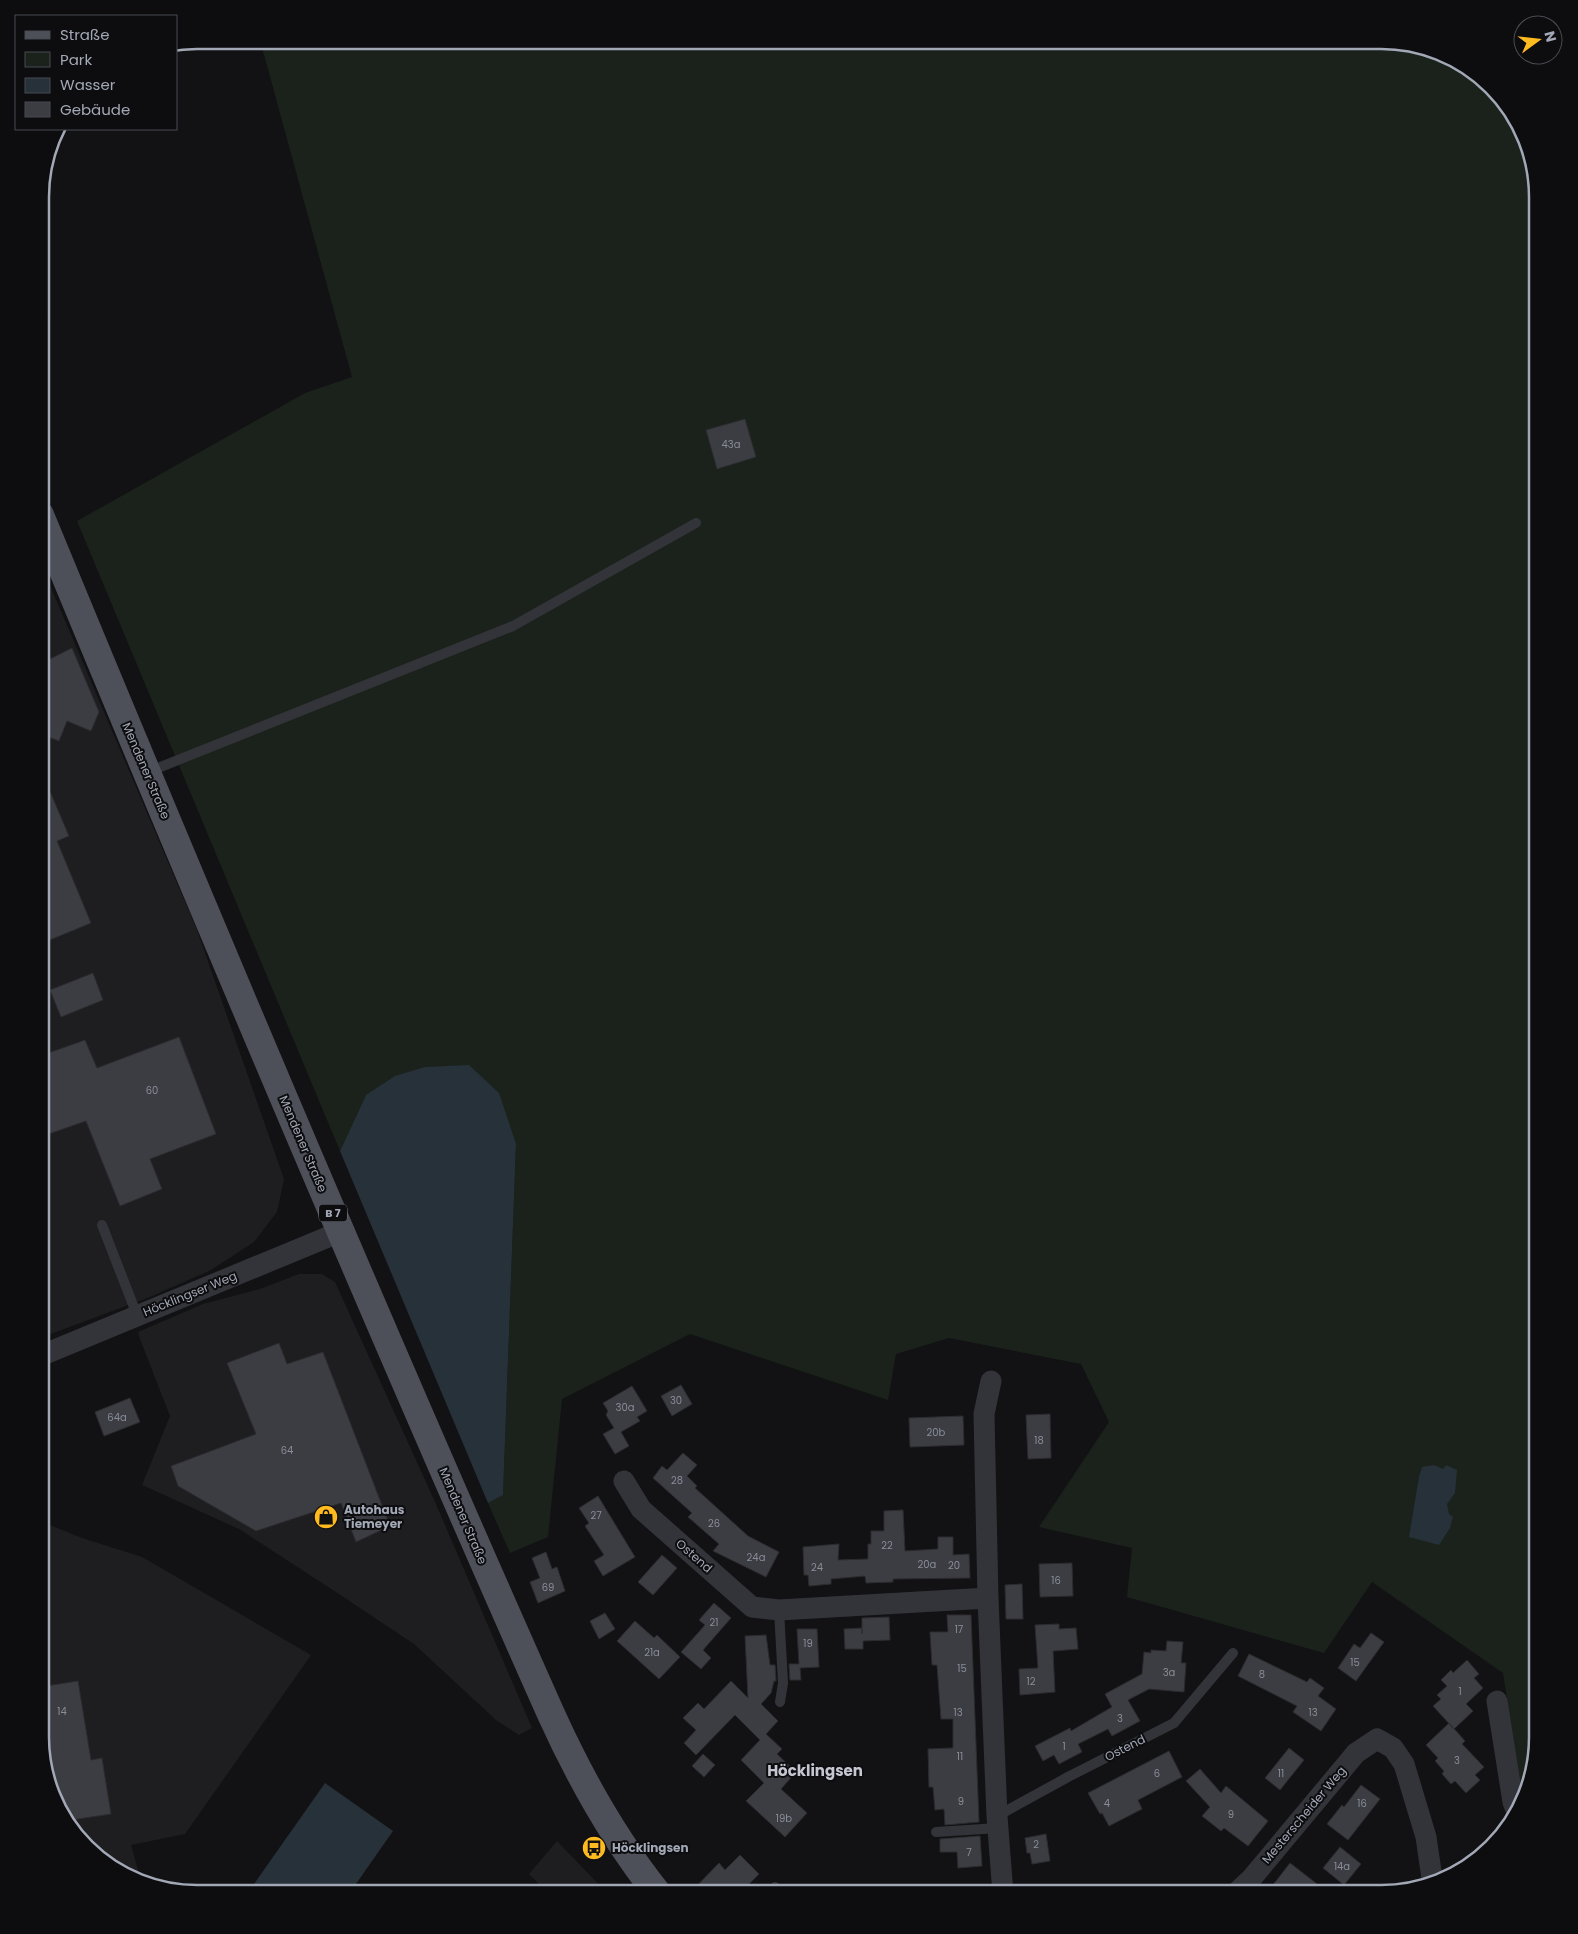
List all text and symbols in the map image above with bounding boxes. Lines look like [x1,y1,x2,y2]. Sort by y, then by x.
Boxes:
legend [15,15,178,130]
north arrow [1513,15,1563,65]
text: Straße [60,24,110,45]
text: N [1540,29,1562,44]
text: Park [60,49,92,70]
text: Wasser [60,74,116,95]
text: Gebäude [60,99,130,120]
house number: 43a [722,437,740,452]
street label: Mendener Straße [118,720,174,822]
house number: 60 [146,1083,158,1098]
street label: Mendener Straße [275,1093,331,1195]
road number: B 7 [319,1204,347,1222]
street label: Höcklingser Weg [140,1267,239,1320]
house number: 30 [670,1393,682,1408]
house number: 30a [616,1400,634,1415]
house number: 64a [107,1410,127,1425]
house number: 20b [927,1425,946,1440]
house number: 18 [1034,1433,1044,1448]
house number: 64 [281,1443,293,1458]
street label: Mendener Straße [435,1465,491,1567]
house number: 28 [671,1473,683,1488]
place label: Autohaus Tiemeyer [344,1501,405,1532]
shop icon: Autohaus Tiemeyer [313,1504,339,1530]
house number: 27 [590,1508,602,1523]
house number: 26 [708,1516,720,1531]
street label: Ostend [672,1535,716,1576]
house number: 22 [881,1538,893,1553]
house number: 24a [747,1550,765,1565]
house number: 20a [918,1557,936,1572]
house number: 20 [948,1558,960,1573]
house number: 24 [811,1560,823,1575]
house number: 16 [1051,1573,1061,1588]
house number: 69 [542,1580,554,1595]
house number: 21 [710,1615,718,1630]
house number: 17 [955,1622,964,1637]
house number: 19 [803,1636,813,1651]
house number: 21a [644,1645,660,1660]
house number: 15 [1350,1655,1360,1670]
house number: 15 [957,1661,967,1676]
house number: 3a [1163,1665,1175,1680]
house number: 8 [1259,1667,1265,1682]
house number: 12 [1027,1674,1036,1689]
house number: 1 [1458,1684,1462,1699]
house number: 14 [57,1704,67,1719]
house number: 13 [953,1705,963,1720]
house number: 13 [1308,1705,1318,1720]
house number: 3 [1117,1711,1123,1726]
street label: Ostend [1102,1730,1148,1765]
house number: 1 [1062,1739,1066,1754]
house number: 11 [957,1749,963,1764]
house number: 3 [1454,1753,1460,1768]
district label: Höcklingsen [767,1760,863,1781]
street label: Mesterscheider Weg [1258,1762,1349,1867]
house number: 6 [1154,1766,1160,1781]
house number: 11 [1278,1766,1284,1781]
house number: 9 [958,1794,964,1809]
house number: 4 [1104,1796,1110,1811]
house number: 16 [1357,1796,1367,1811]
house number: 9 [1228,1807,1234,1822]
house number: 19b [776,1811,792,1826]
bus stop icon: Höcklingsen [581,1835,607,1861]
house number: 2 [1033,1837,1039,1852]
place label: Höcklingsen [612,1839,689,1856]
house number: 7 [966,1845,972,1860]
house number: 14a [1334,1859,1350,1874]

